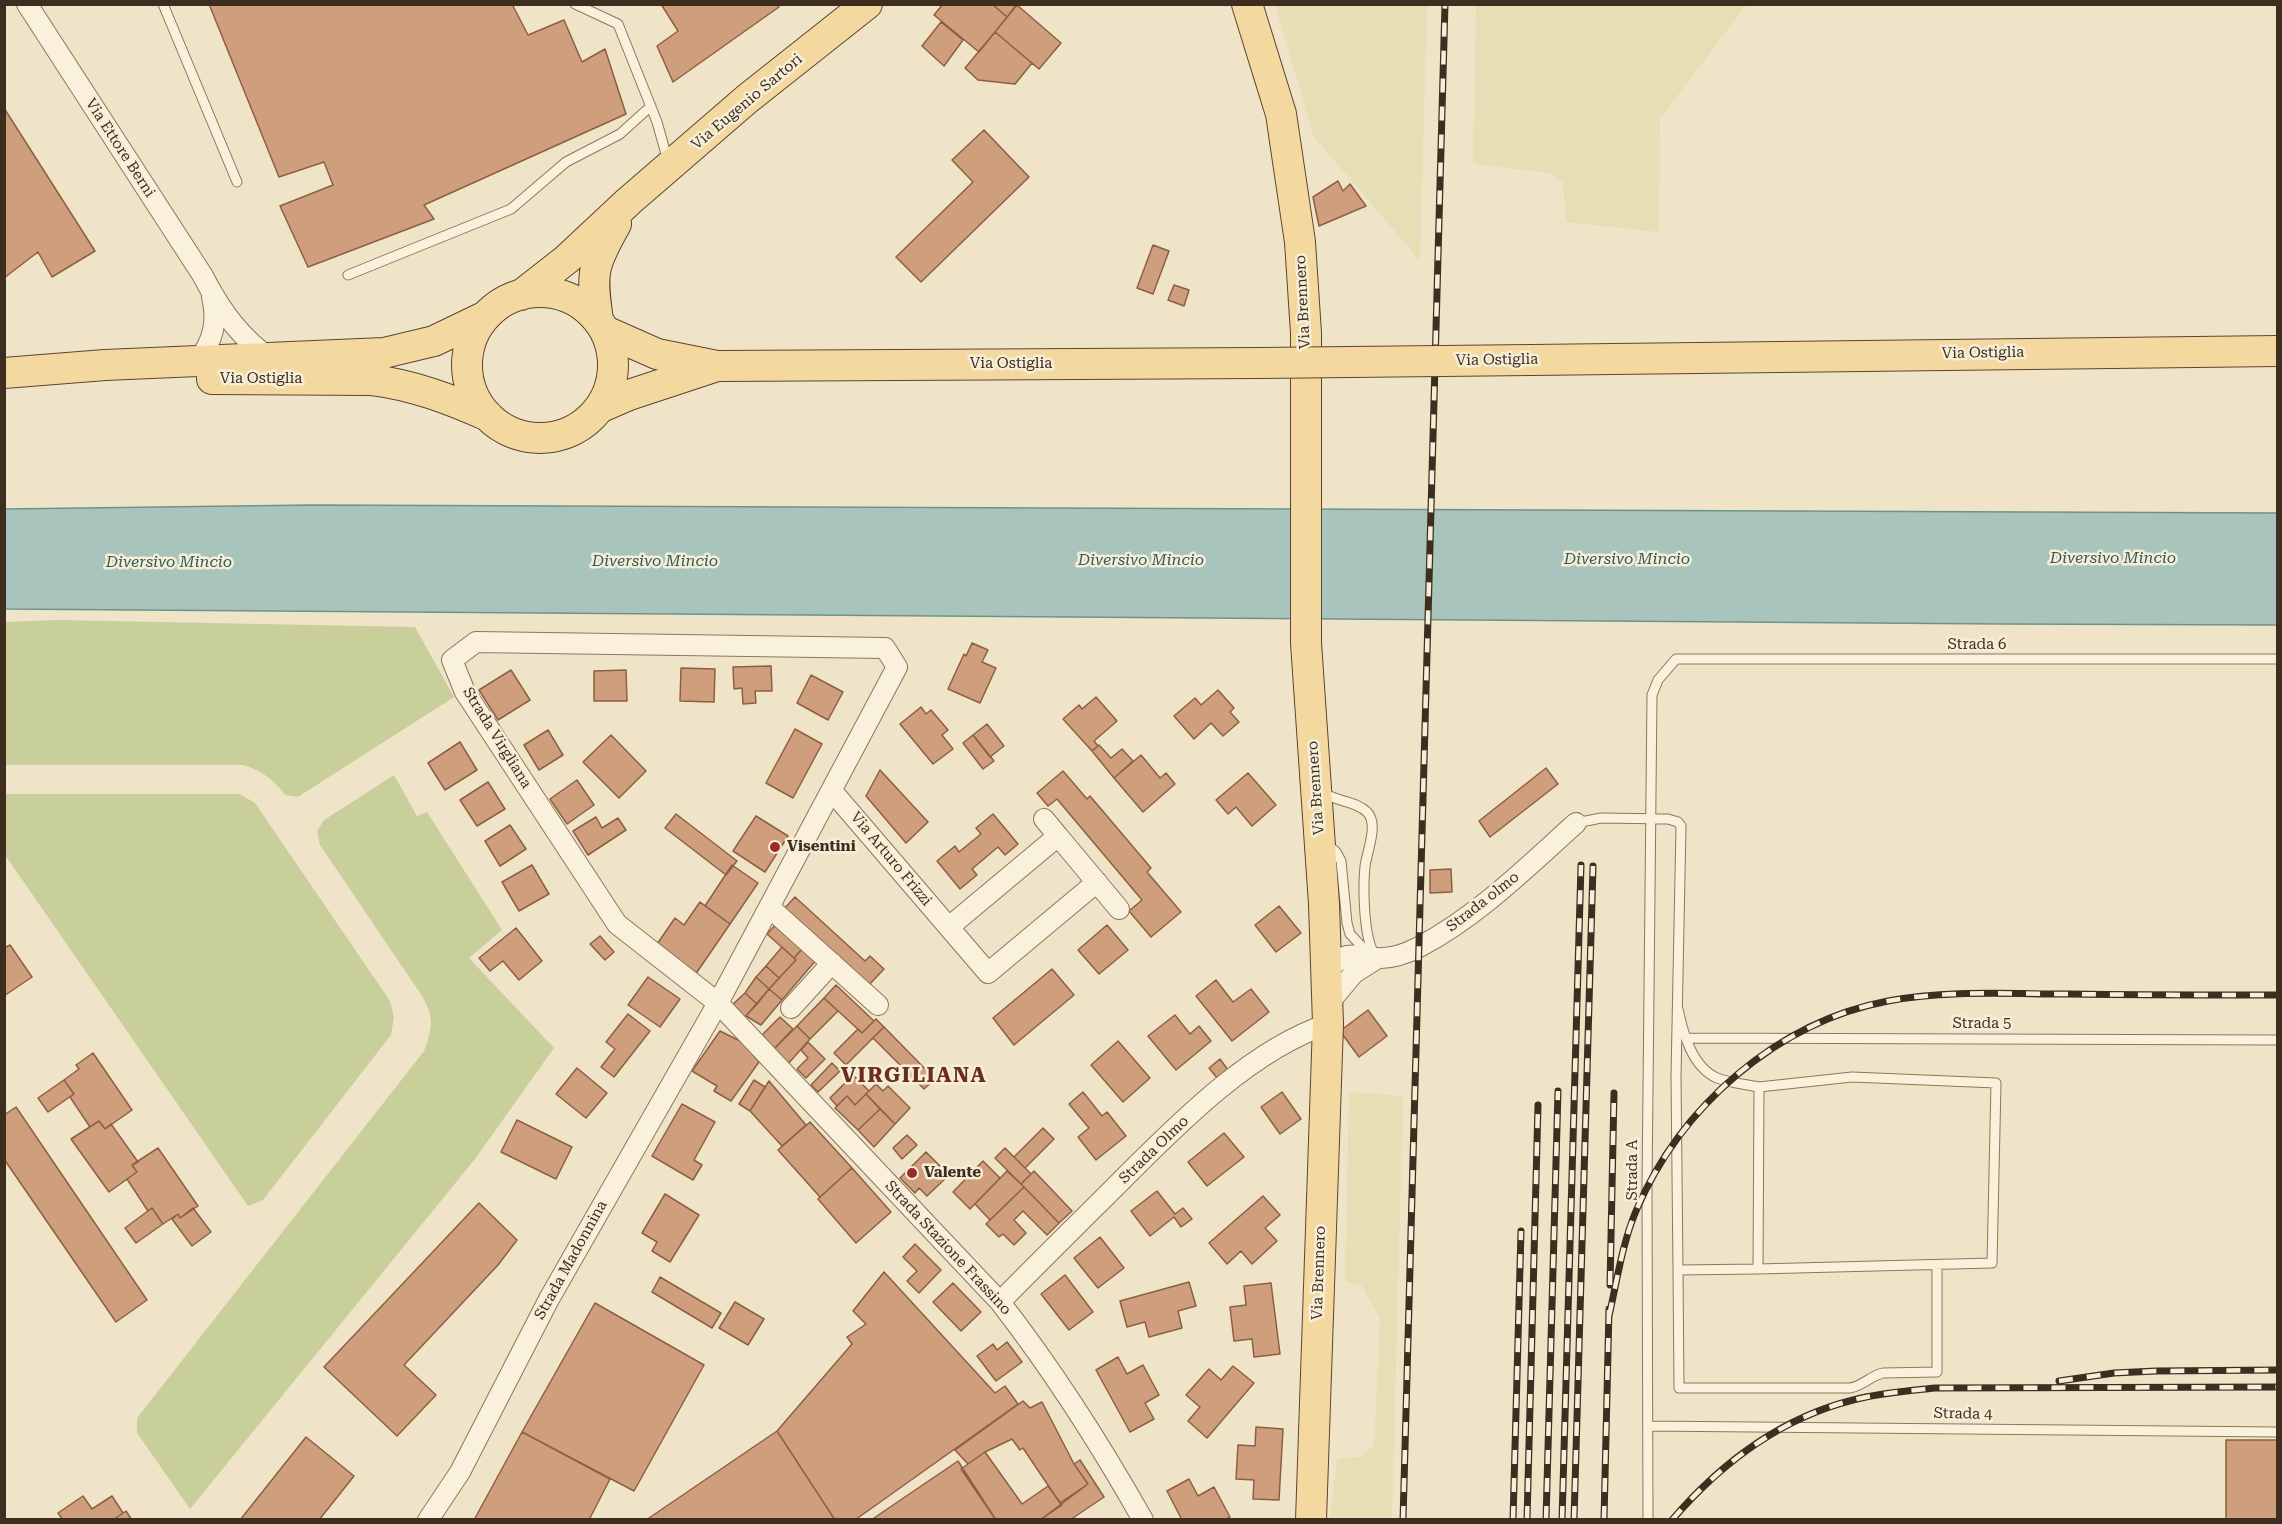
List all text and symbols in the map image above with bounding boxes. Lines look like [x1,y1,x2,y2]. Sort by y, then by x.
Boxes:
street label: Via Eugenio Sartori [688,50,806,154]
street label: Via Ettore Berni [81,95,159,201]
street label: Via Brennero [1292,254,1314,350]
street label: Via Ostiglia [1942,343,2024,363]
street label: Via Ostiglia [1456,350,1538,370]
street label: Via Ostiglia [970,355,1052,373]
street label: Via Ostiglia [220,370,302,388]
water label: Diversivo Mincio [2050,548,2176,568]
water label: Diversivo Mincio [1564,549,1690,569]
water label: Diversivo Mincio [1078,550,1204,570]
water label: Diversivo Mincio [592,551,718,571]
water label: Diversivo Mincio [106,552,232,572]
street label: Strada 6 [1948,636,2006,654]
street label: Strada Virgliana [459,684,535,792]
street label: Via Brennero [1304,740,1328,836]
street label: Via Arturo Frizzi [847,808,935,910]
place label: Visentini [787,838,856,856]
marker: Visentini [768,840,782,854]
street label: Strada olmo [1443,868,1523,936]
street label: Strada 5 [1953,1015,2011,1033]
district label: VIRGILIANA [841,1063,987,1089]
street label: Strada Olmo [1115,1112,1193,1188]
street label: Strada A [1624,1140,1642,1200]
place label: Valente [924,1164,981,1182]
marker: Valente [905,1166,919,1180]
street label: Strada Stazione Frassino [881,1177,1015,1319]
street label: Strada Madonnina [531,1197,611,1323]
street label: Via Brennero [1308,1226,1330,1320]
street label: Strada 4 [1933,1404,1993,1424]

